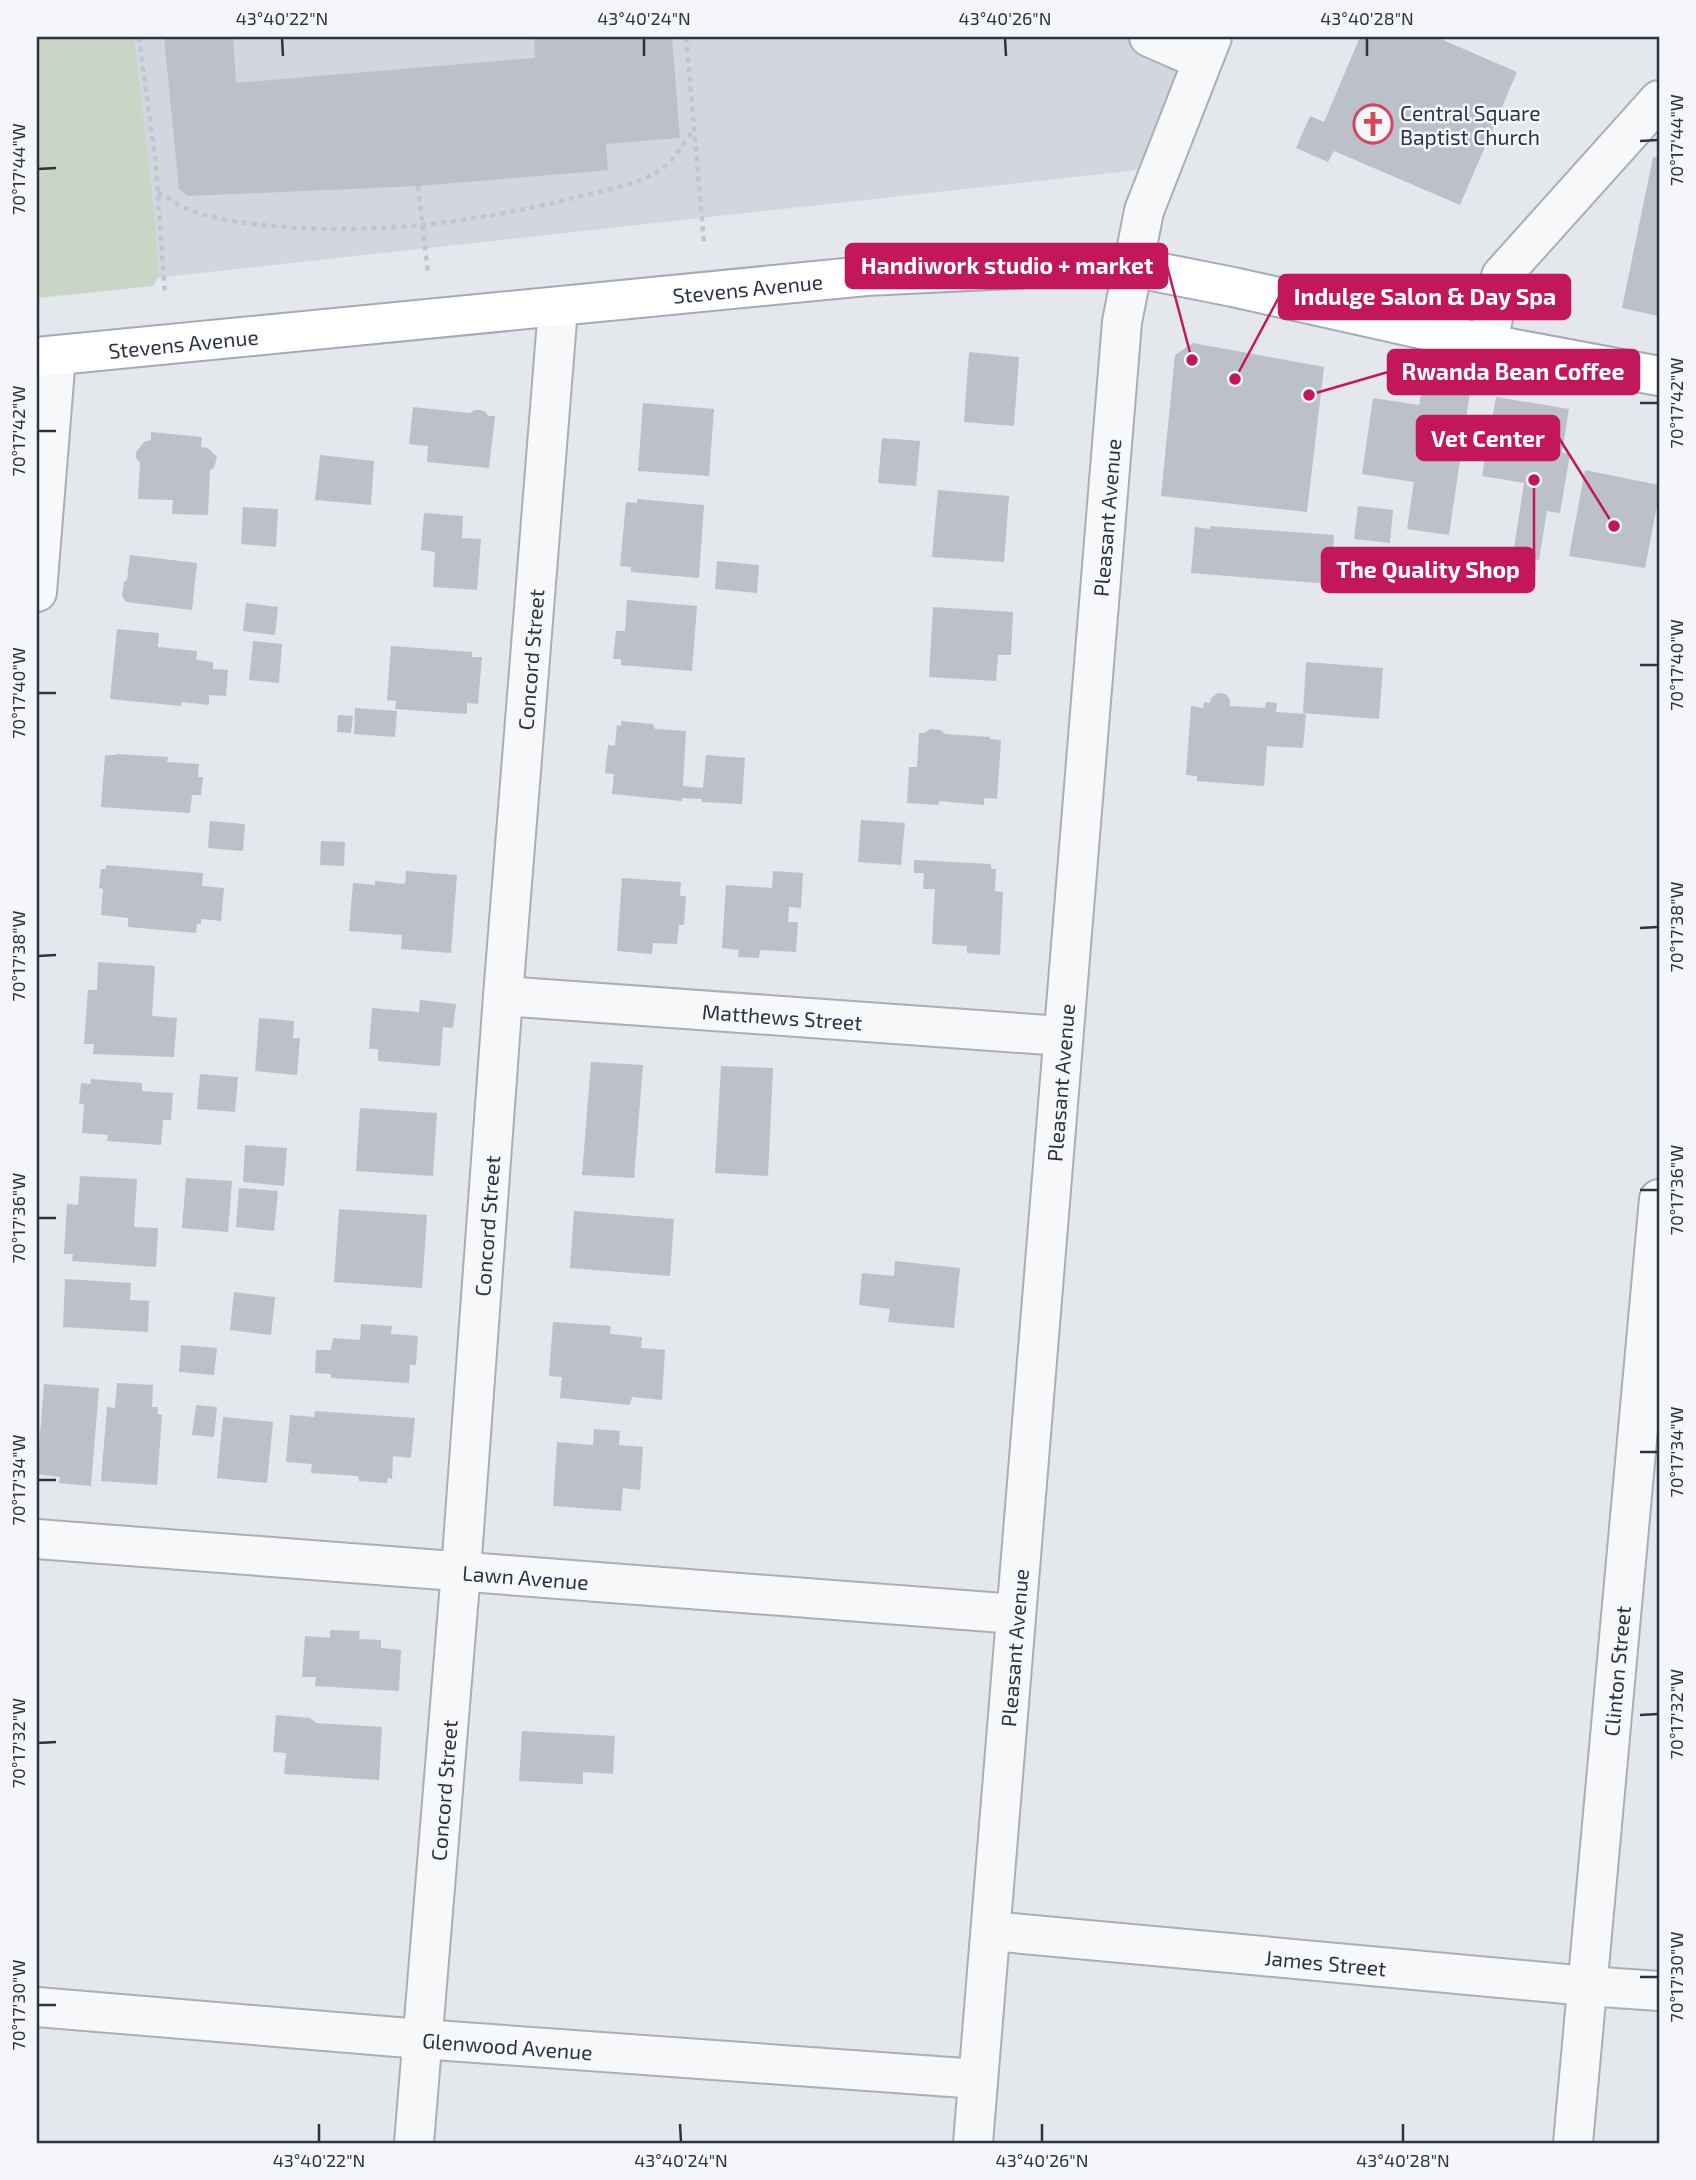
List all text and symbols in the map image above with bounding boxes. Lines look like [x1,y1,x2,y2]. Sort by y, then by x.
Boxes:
text: 43°40'22"N [236,7,328,29]
text: 43°40'24"N [597,7,691,29]
text: 43°40'26"N [959,7,1051,29]
text: 43°40'28"N [1320,7,1414,29]
text: 70°17'44"W [1665,94,1687,186]
place label: Central Square Baptist Church [1400,100,1540,149]
church icon: Central Square Baptist Church [1352,103,1394,145]
text: 70°17'44"W [7,123,29,215]
callout: Handiwork studio + market [846,244,1167,288]
text: Handiwork studio + market [861,251,1153,279]
street label: Stevens Avenue [671,268,824,307]
callout: Indulge Salon & Day Spa [1279,275,1570,319]
text: Indulge Salon & Day Spa [1294,282,1556,310]
street label: Stevens Avenue [107,323,259,362]
callout: Rwanda Bean Coffee [1388,350,1639,394]
text: Rwanda Bean Coffee [1402,357,1624,385]
text: 70°17'42"W [1665,358,1687,449]
text: 70°17'42"W [7,386,29,477]
callout: Vet Center [1417,416,1559,460]
text: Vet Center [1431,424,1545,452]
street label: Pleasant Avenue [1087,437,1125,597]
callout: The Quality Shop [1322,548,1534,592]
text: The Quality Shop [1336,555,1520,584]
street label: Concord Street [512,588,548,731]
text: 70°17'40"W [1665,619,1687,711]
text: 70°17'40"W [7,647,29,739]
text: 70°17'38"W [1665,881,1687,973]
text: 70°17'38"W [7,910,29,1002]
street label: Matthews Street [701,998,863,1034]
street label: Pleasant Avenue [1041,1003,1079,1163]
text: 70°17'36"W [1665,1145,1687,1235]
street label: Concord Street [469,1154,504,1297]
text: 70°17'36"W [7,1173,29,1263]
text: 70°17'34"W [1665,1406,1687,1498]
text: 70°17'34"W [7,1434,29,1526]
street label: Lawn Avenue [462,1559,590,1594]
street label: Pleasant Avenue [995,1568,1032,1728]
street label: Clinton Street [1598,1605,1634,1737]
text: 70°17'32"W [1665,1669,1687,1759]
text: 70°17'32"W [7,1698,29,1788]
street label: Concord Street [425,1719,461,1862]
text: 70°17'30"W [1665,1931,1687,2023]
street label: James Street [1264,1944,1388,1980]
text: 70°17'30"W [7,1959,29,2051]
street label: Glenwood Avenue [421,2027,593,2064]
text: 43°40'22"N [273,2149,365,2171]
text: 43°40'24"N [634,2149,728,2171]
text: 43°40'26"N [996,2149,1088,2171]
text: 43°40'28"N [1356,2149,1450,2171]

